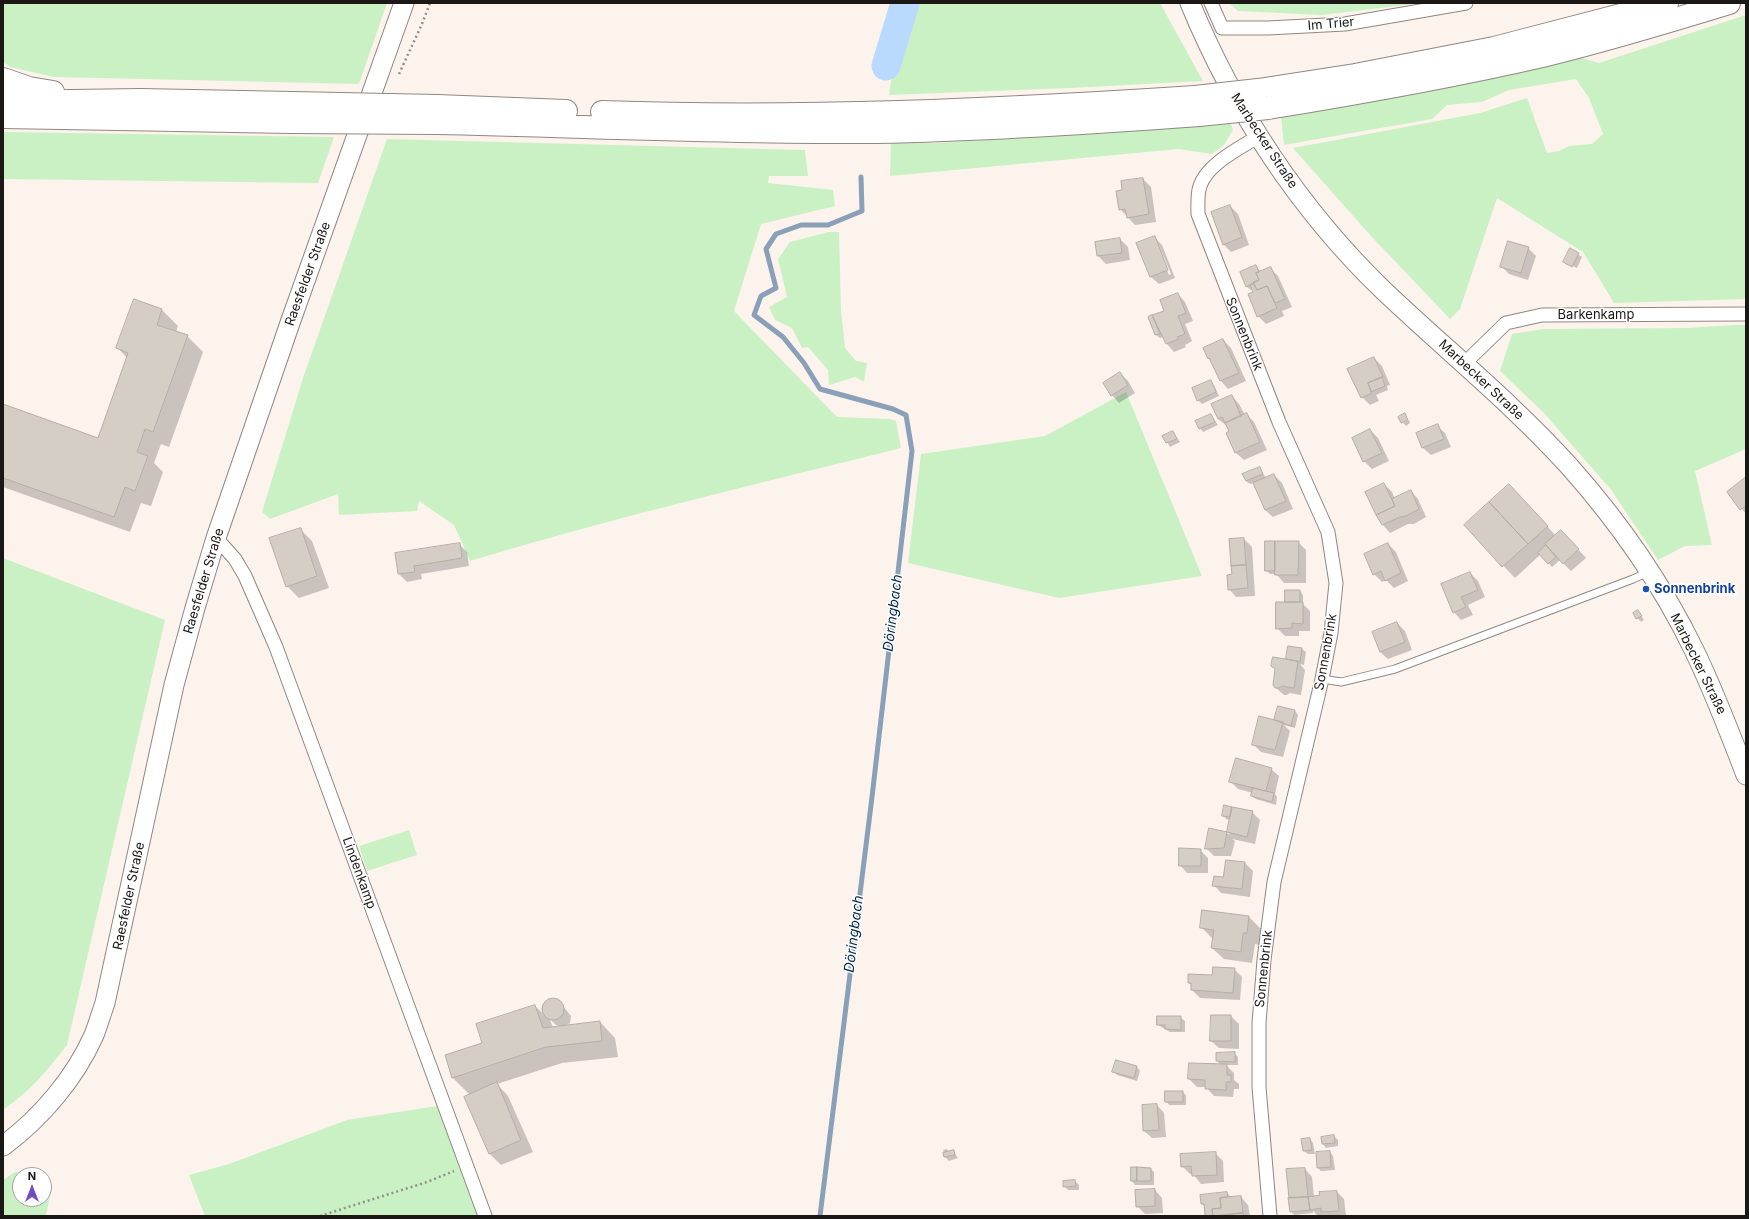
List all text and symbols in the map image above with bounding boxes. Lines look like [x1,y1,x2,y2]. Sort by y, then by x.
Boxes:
street label: Im Trier [1307,14,1355,34]
street label: Marbecker Straße [1227,90,1301,192]
street label: Raesfelder Straße [282,220,334,328]
street label: Sonnenbrink [1222,295,1266,373]
street label: Barkenkamp [1558,307,1634,323]
street label: Marbecker Straße [1435,337,1527,423]
street label: Raesfelder Straße [181,526,227,636]
water label: Döringbach [880,573,906,653]
place label: Sonnenbrink [1654,581,1735,597]
marker: Sonnenbrink [1641,584,1651,594]
street label: Marbecker Straße [1667,611,1729,717]
street label: Sonnenbrink [1312,612,1340,692]
street label: Lindenkamp [339,835,379,911]
street label: Raesfelder Straße [110,841,148,951]
water label: Döringbach [841,894,867,974]
street label: Sonnenbrink [1252,930,1276,1008]
north arrow [12,1167,52,1207]
text: N [28,1169,36,1183]

